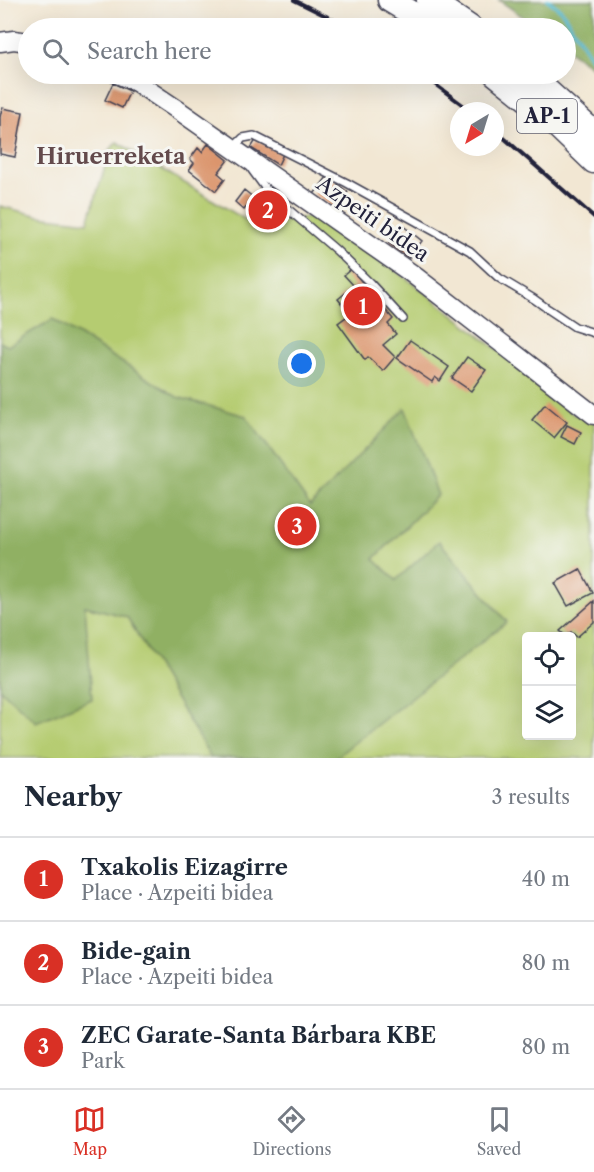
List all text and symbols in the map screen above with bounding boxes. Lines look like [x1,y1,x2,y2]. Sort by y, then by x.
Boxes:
search box [18,18,576,84]
icon: search [39,35,72,68]
text: Search here [87,38,212,65]
road number: AP-1 [517,99,577,133]
north arrow [450,102,504,156]
district label: Hiruerreketa [36,143,186,170]
street label: Azpeiti bidea [311,170,435,267]
pin: 2 [248,188,288,232]
pin: 1 [344,284,382,328]
your location [287,349,316,378]
pin: 3 [278,504,316,548]
map controls [522,632,576,740]
button: locate [522,632,576,686]
button: layers [522,686,576,740]
text: Nearby [24,781,122,813]
text: 3 results [492,785,570,809]
text: Txakolis Eizagirre [81,854,288,881]
text: 1 [39,867,48,891]
text: 40 m [522,867,570,891]
text: Place · Azpeiti bidea [81,881,273,905]
text: Bide-gain [81,938,191,965]
text: 2 [38,951,49,975]
text: 80 m [522,951,570,975]
text: Place · Azpeiti bidea [81,965,273,989]
text: ZEC Garate-Santa Bárbara KBE [81,1022,436,1049]
text: 3 [38,1035,49,1059]
text: 80 m [522,1035,570,1059]
text: Park [81,1049,124,1073]
tab: Map [73,1103,107,1159]
tab: Directions [252,1103,331,1159]
tab: Saved [477,1103,521,1159]

